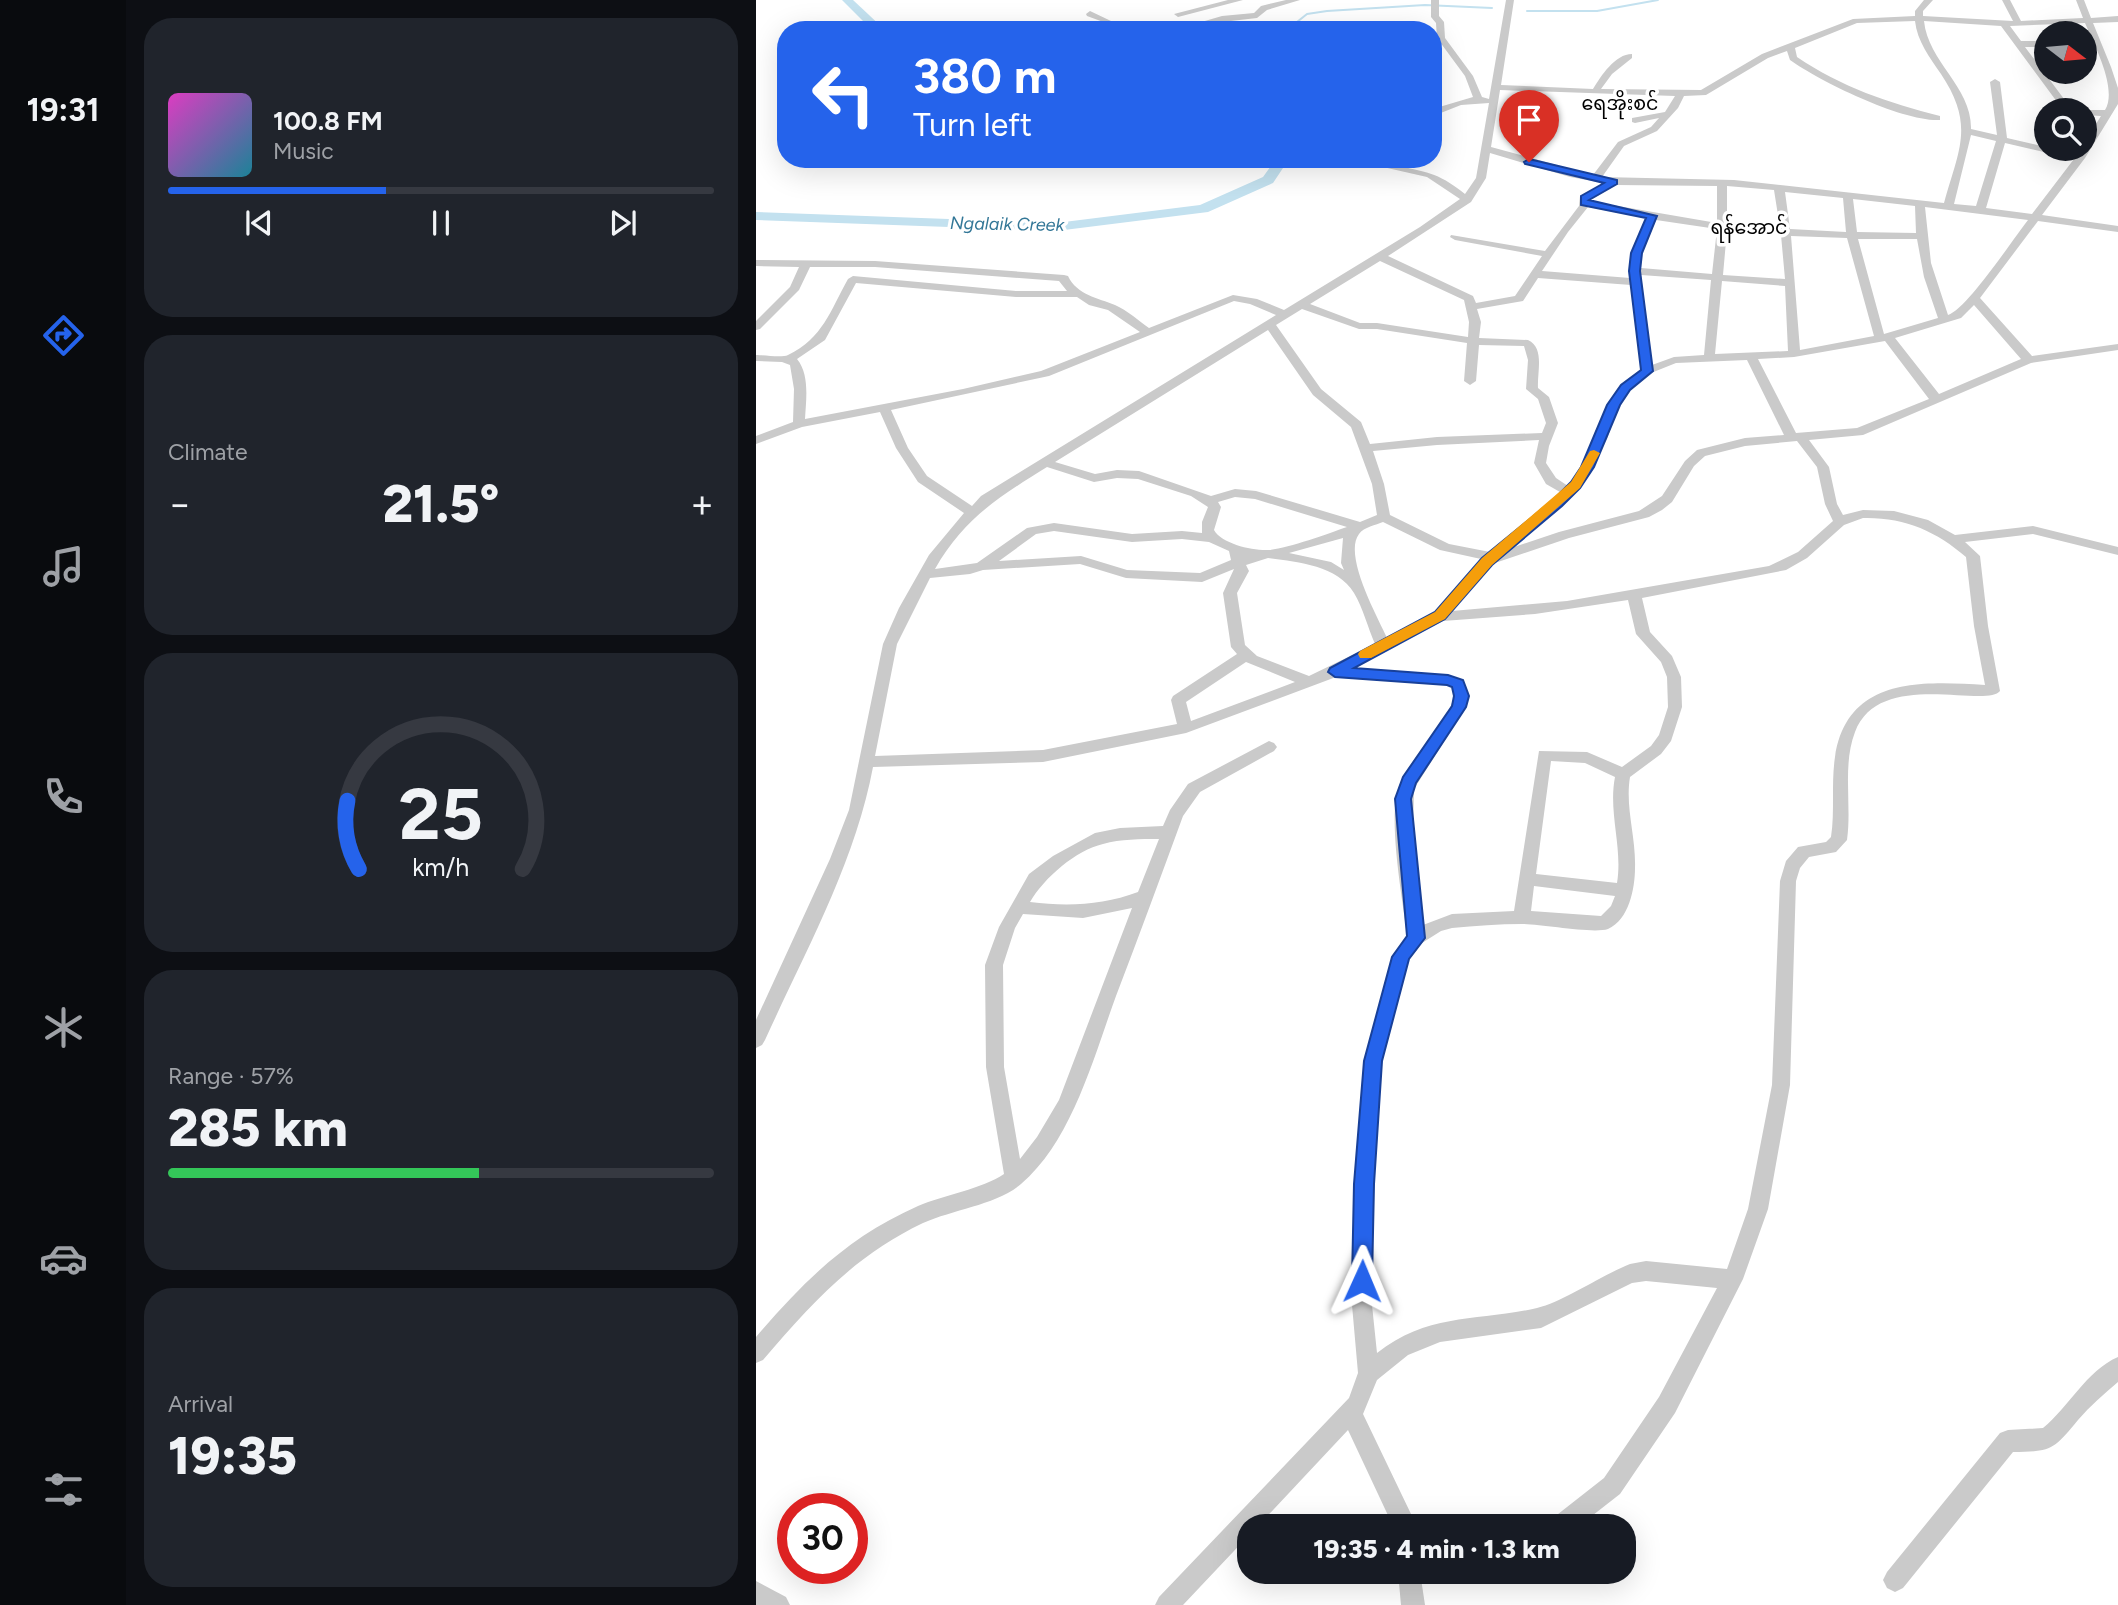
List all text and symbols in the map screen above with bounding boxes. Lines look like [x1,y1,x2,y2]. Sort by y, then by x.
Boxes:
north arrow [2034,21,2096,84]
map controls [2034,21,2097,161]
text: 380 m [913,46,1056,105]
icon: left [798,49,889,140]
district label: ရေအိုးစင် [1582,89,1658,120]
pin [1499,90,1559,162]
text: 19:31 [27,91,100,129]
button: search [2034,98,2097,161]
icon: arrive [1510,101,1548,139]
text: 100.8 FM [273,105,383,137]
text: Turn left [913,106,1032,144]
text: Music [273,137,334,165]
icon: previous [240,204,278,242]
icon: pause [422,204,460,242]
icon: next [604,204,642,242]
water label: Ngalaik Creek [950,212,1066,236]
district label: ရန်အောင် [1711,213,1787,243]
icon: directions [39,311,88,360]
text: Climate [168,438,247,466]
text: 21.5° [383,473,499,535]
text: − [168,481,192,527]
text: + [690,481,714,527]
icon: music [39,542,88,591]
text: 25 [399,770,483,857]
icon: phone [39,772,88,821]
text: km/h [412,851,470,881]
icon: climate [39,1003,88,1052]
text: Range · 57% [168,1062,294,1090]
text: 285 km [168,1097,348,1159]
icon: car [39,1234,88,1283]
position arrow [1325,1244,1399,1318]
text: Arrival [168,1390,233,1418]
text: 19:35 [168,1425,297,1487]
icon: filters [39,1465,88,1514]
speed limit sign: 30 [777,1493,868,1584]
text: 19:35 · 4 min · 1.3 km [1313,1533,1560,1565]

